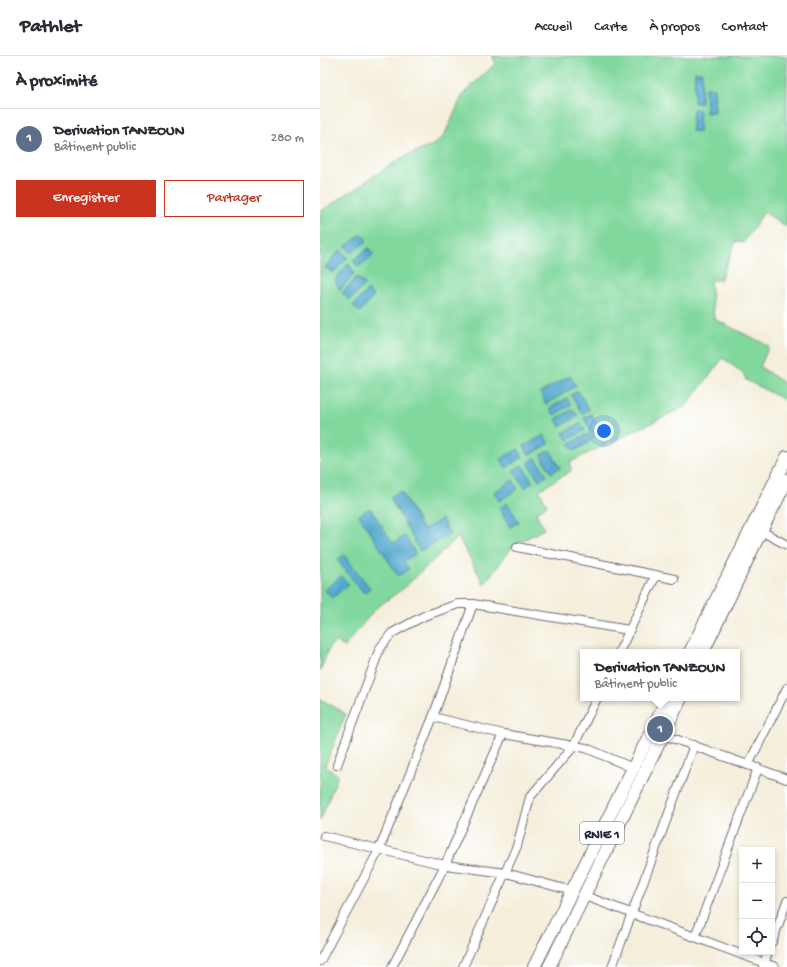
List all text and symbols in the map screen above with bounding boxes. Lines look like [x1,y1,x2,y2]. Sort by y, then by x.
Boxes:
text: Pathlet [20,16,81,39]
text: Accueil [535,19,572,36]
text: Carte [594,19,628,36]
text: À propos [650,19,700,36]
text: Contact [722,19,767,36]
text: À proximité [16,72,97,92]
text: Derivation TANZOUN [54,122,184,140]
text: 1 [26,131,32,146]
text: 280 m [271,131,304,146]
text: Bâtiment public [54,140,136,155]
button: Enregistrer [16,180,156,217]
button: Partager [164,180,304,217]
your location [594,421,614,441]
popup [580,649,740,701]
text: Derivation TANZOUN [595,659,725,677]
text: Bâtiment public [595,677,677,692]
pin: 1 [647,714,673,744]
road number: RNIE 1 [580,822,624,844]
map controls [739,847,775,955]
button: + [739,847,775,883]
button: − [739,883,775,919]
button: locate [739,919,775,955]

